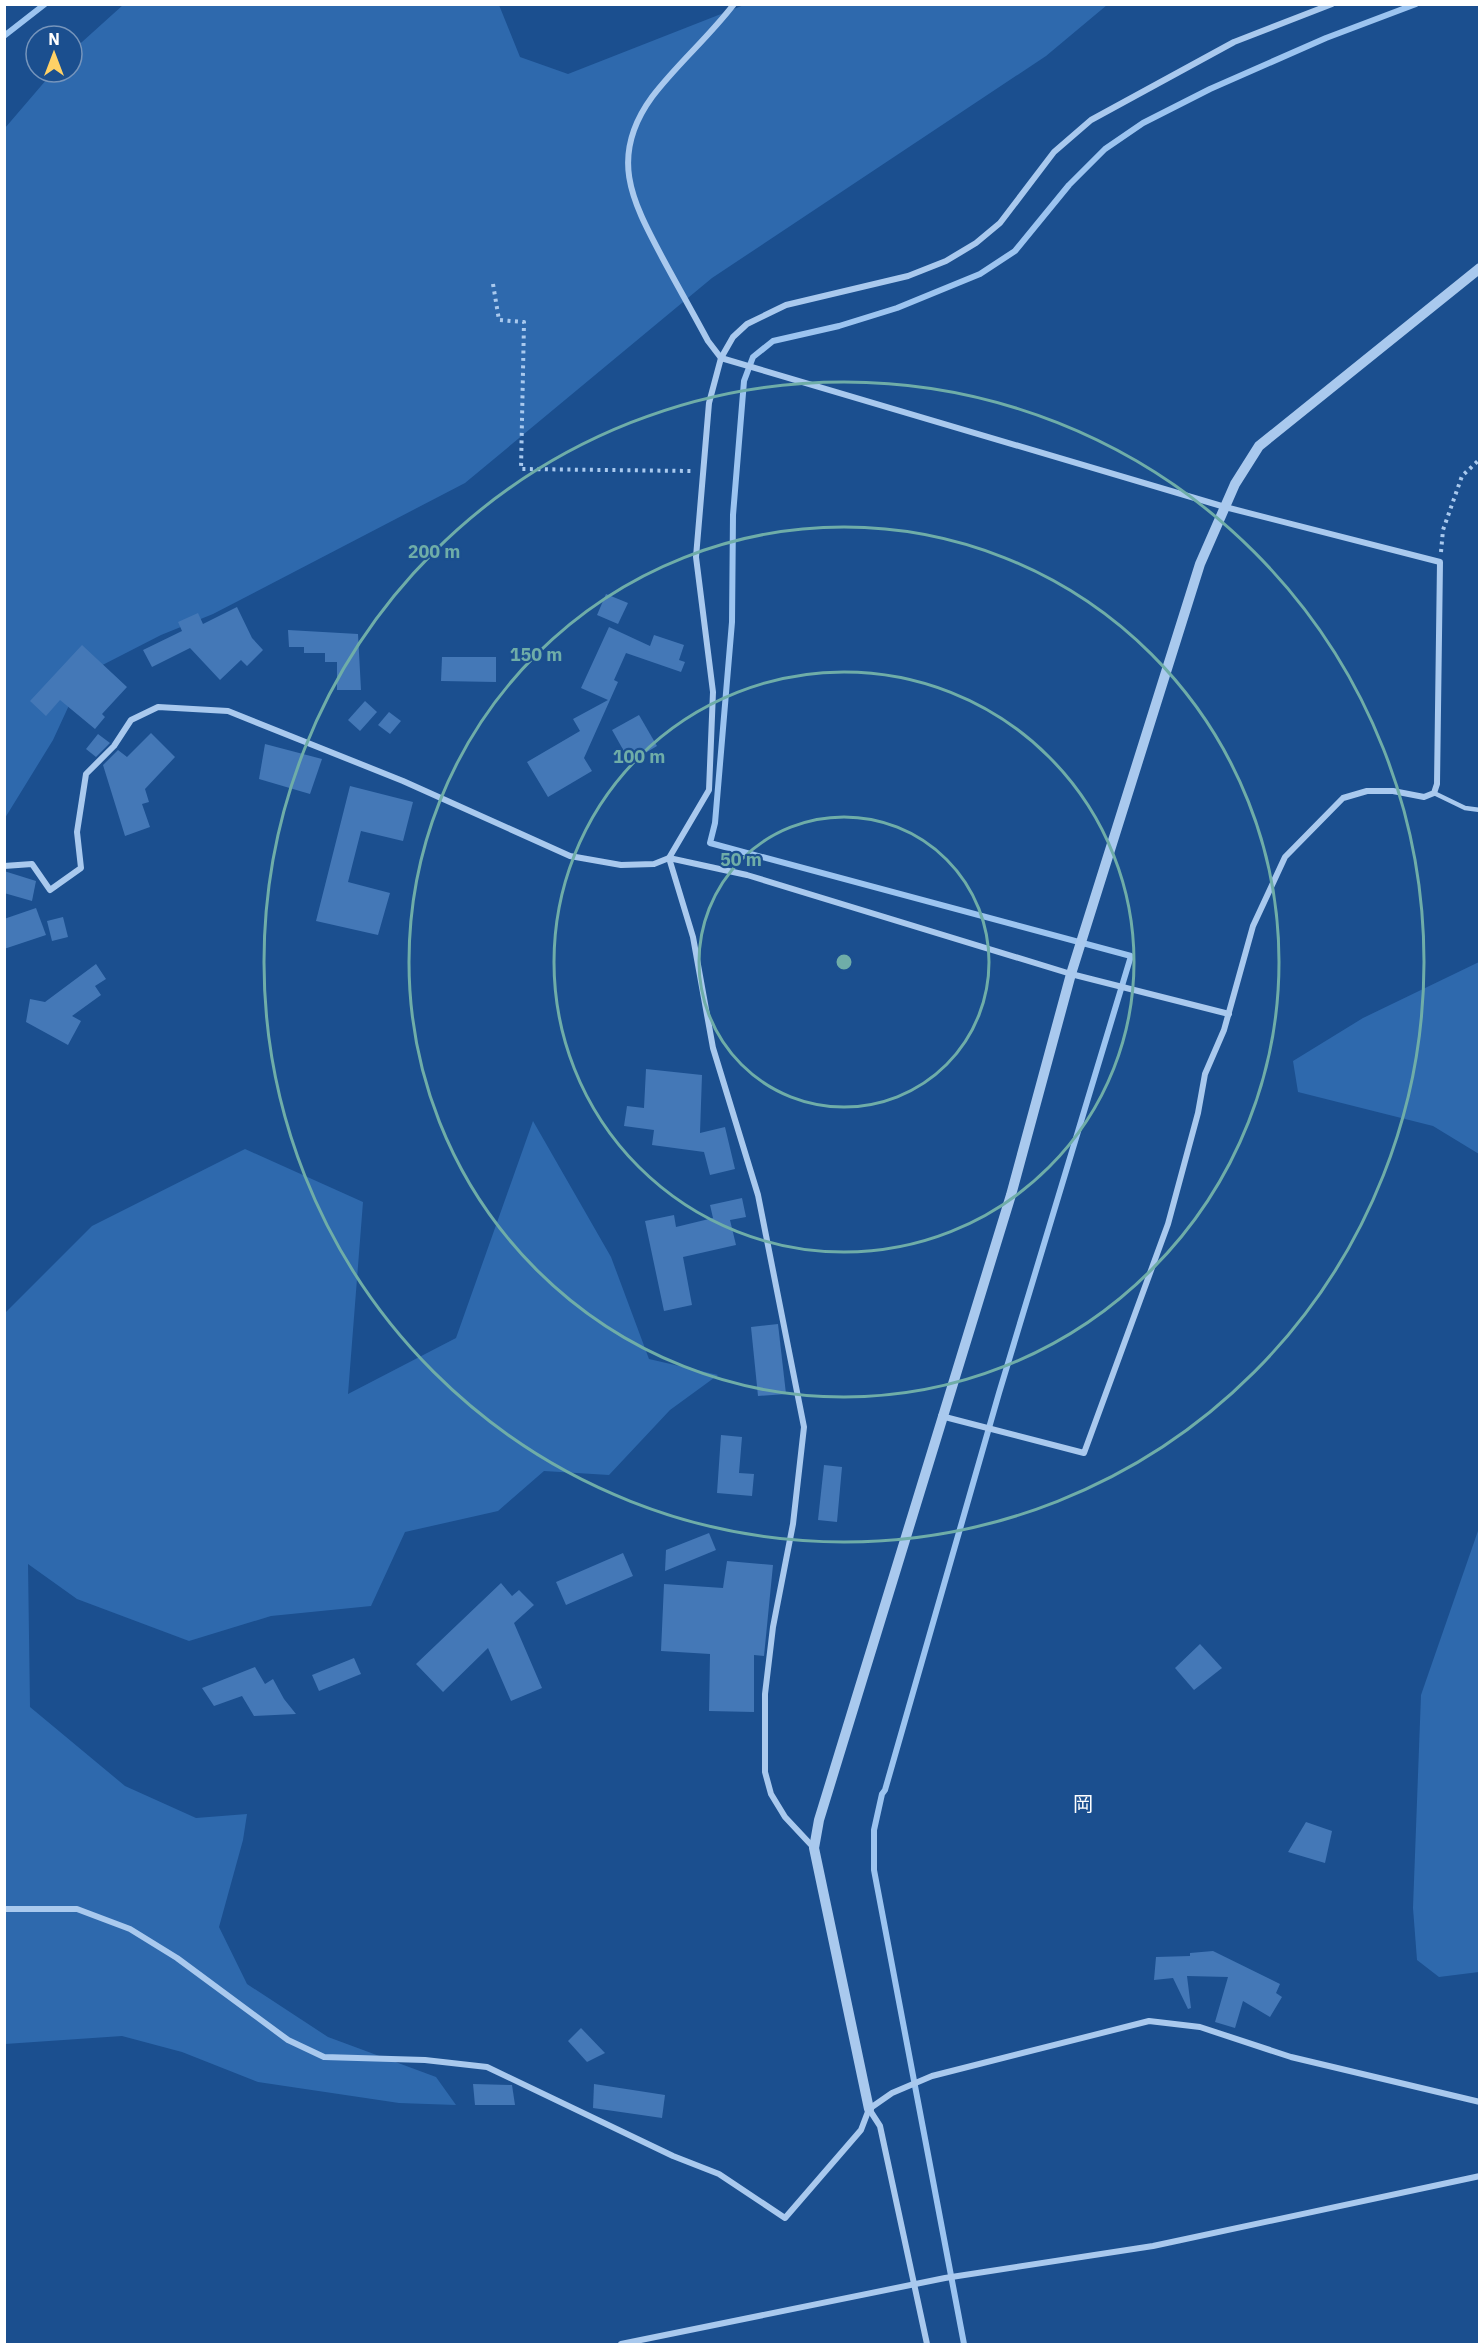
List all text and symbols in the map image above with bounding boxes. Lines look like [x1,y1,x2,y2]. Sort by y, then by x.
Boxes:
north arrow [24,24,84,84]
text: N [48,29,60,49]
text: 200 m [408,540,460,563]
text: 150 m [510,643,562,666]
text: 100 m [613,745,665,768]
text: 50 m [720,848,762,871]
centre of rings [834,952,854,972]
district label: 岡 [1073,1790,1093,1817]

